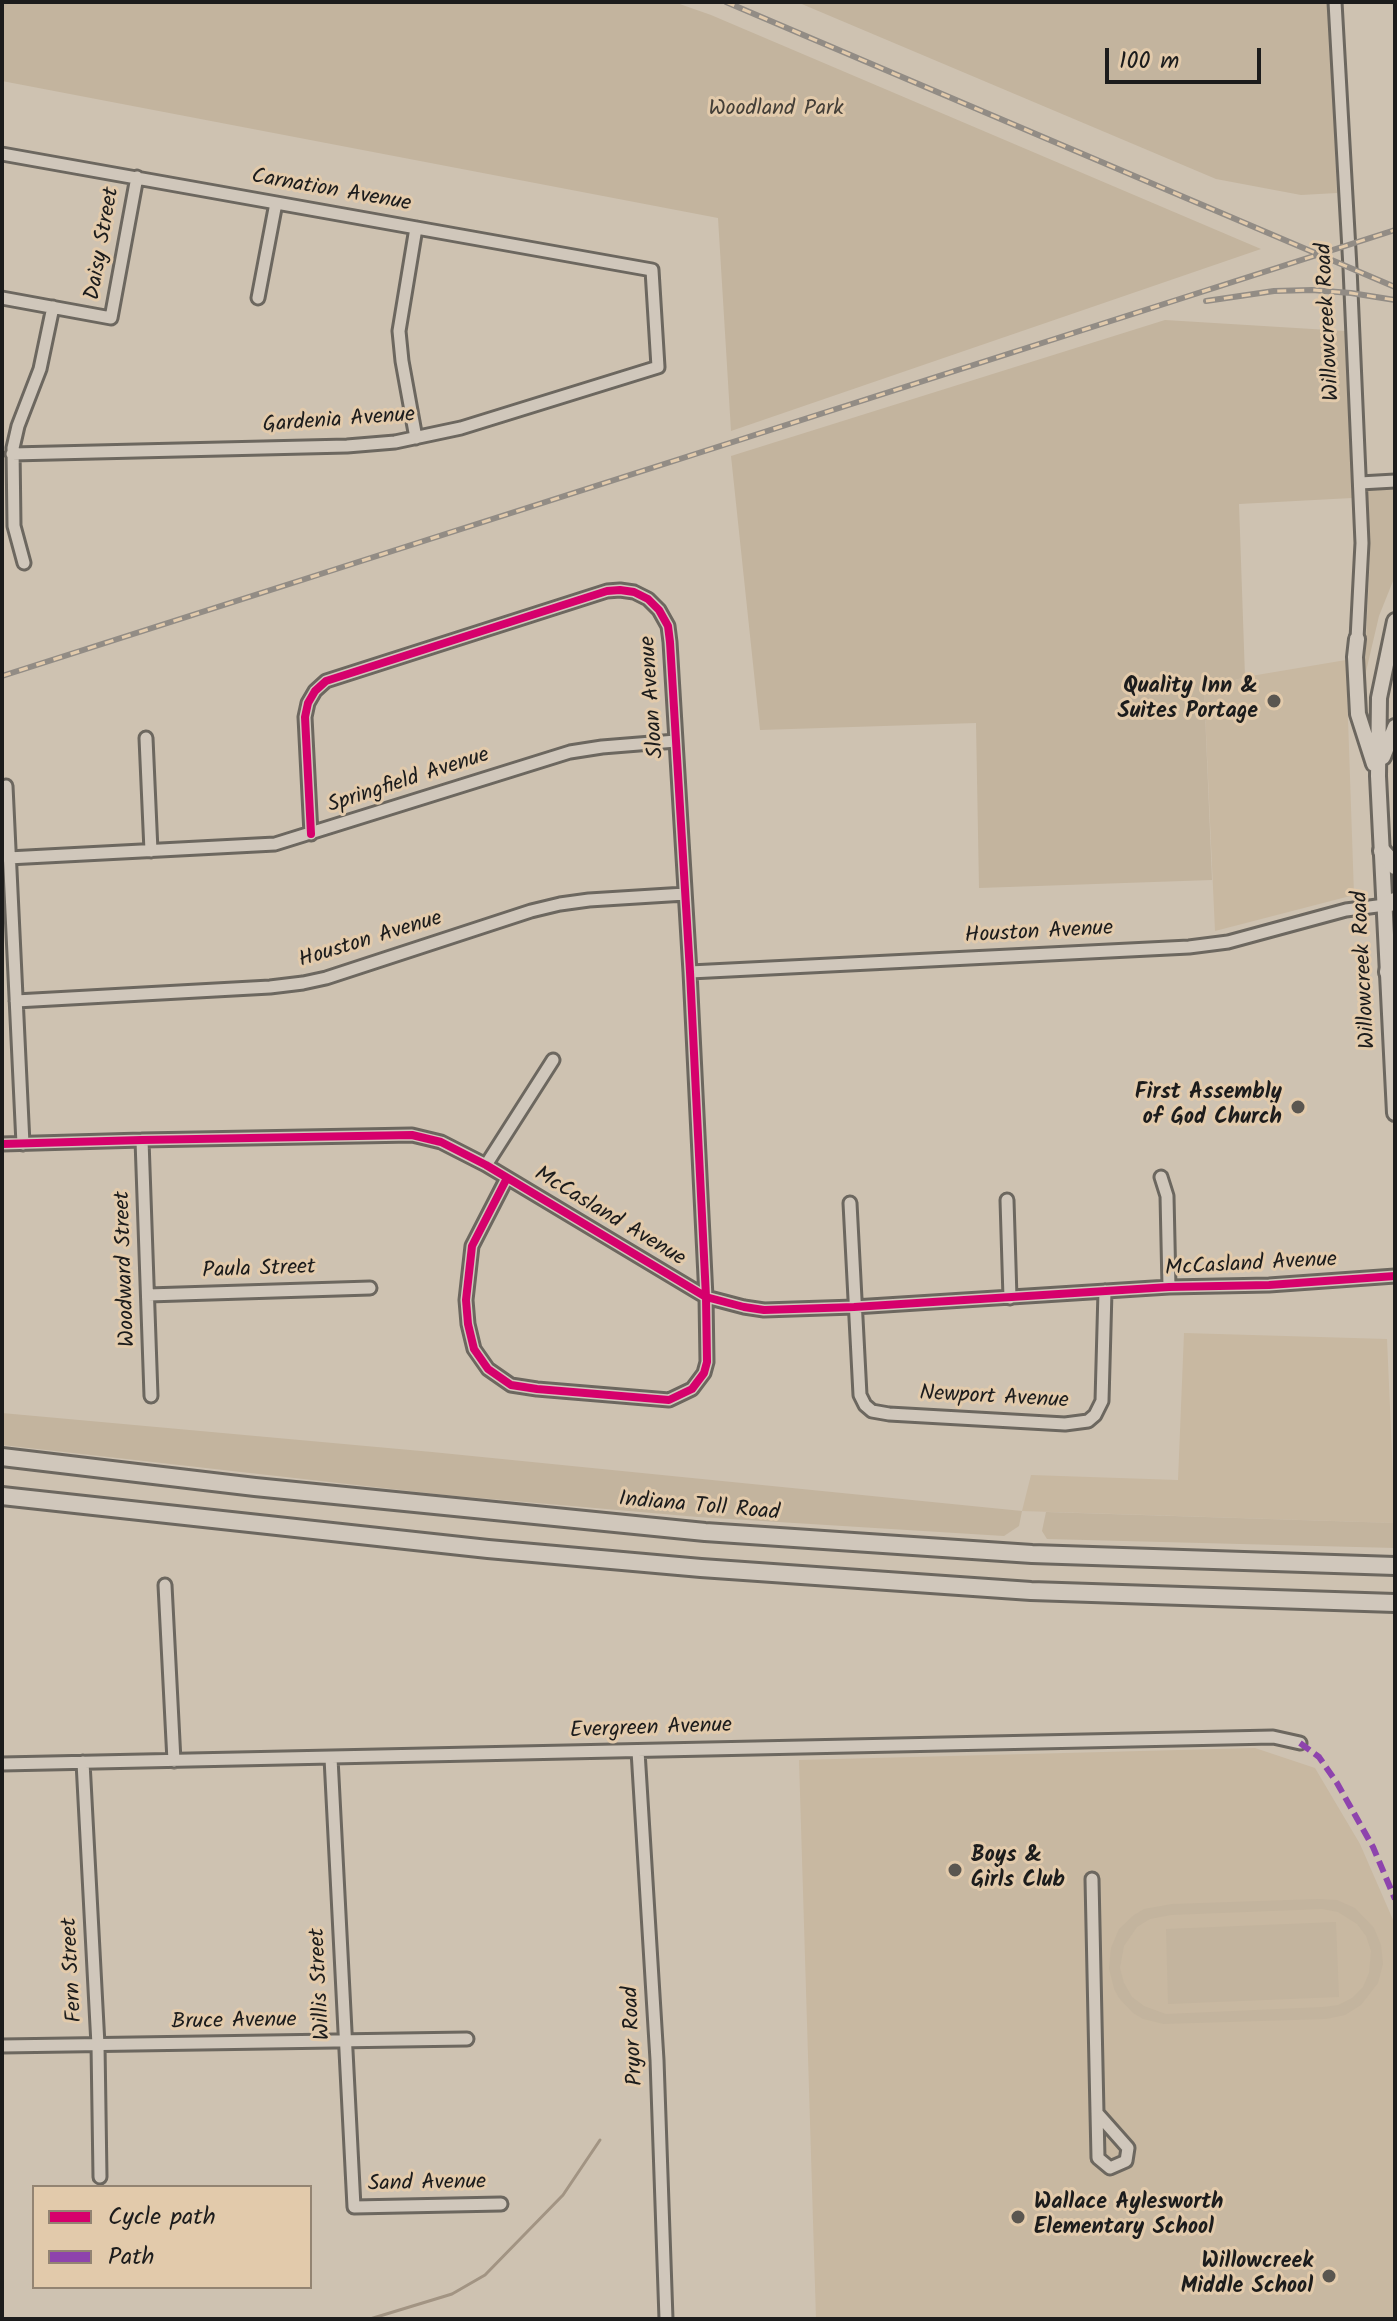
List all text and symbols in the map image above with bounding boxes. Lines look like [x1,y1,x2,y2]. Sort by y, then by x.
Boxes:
scale bar [1109,32,1265,82]
text: 100 m [1119,42,1179,81]
park label: Woodland Park [708,97,844,123]
street label: Carnation Avenue [249,165,413,219]
street label: Daisy Street [81,186,127,302]
street label: Willowcreek Road [1313,242,1347,402]
street label: Gardenia Avenue [262,404,416,440]
street label: Sloan Avenue [637,635,671,759]
place label: Quality Inn & Suites Portage [1118,675,1258,726]
marker: Quality Inn & Suites Portage [1265,692,1283,710]
street label: Springfield Avenue [325,743,493,821]
street label: Willowcreek Road [1349,890,1383,1050]
street label: Houston Avenue [296,907,446,975]
street label: Houston Avenue [964,917,1114,951]
place label: First Assembly of God Church [1135,1081,1282,1132]
marker: First Assembly of God Church [1289,1098,1307,1116]
street label: McCasland Avenue [528,1162,690,1274]
street label: Woodward Street [111,1191,143,1347]
street label: McCasland Avenue [1164,1248,1338,1284]
street label: Paula Street [202,1256,316,1286]
street label: Newport Avenue [919,1382,1069,1416]
street label: Indiana Toll Road [617,1488,781,1528]
street label: Evergreen Avenue [569,1714,733,1746]
place label: Boys & Girls Club [971,1844,1065,1896]
marker: Boys & Girls Club [946,1861,964,1879]
street label: Fern Street [58,1917,90,2023]
street label: Willis Street [306,1927,338,2041]
street label: Pryor Road [619,1986,651,2086]
street label: Bruce Avenue [171,2009,297,2037]
street label: Sand Avenue [368,2171,486,2199]
legend [32,2185,312,2289]
place label: Wallace Aylesworth Elementary School [1034,2191,1223,2242]
text: Cycle path [108,2198,216,2237]
marker: Wallace Aylesworth Elementary School [1009,2208,1027,2226]
text: Path [108,2238,154,2277]
place label: Willowcreek Middle School [1181,2250,1313,2302]
marker: Willowcreek Middle School [1320,2267,1338,2285]

